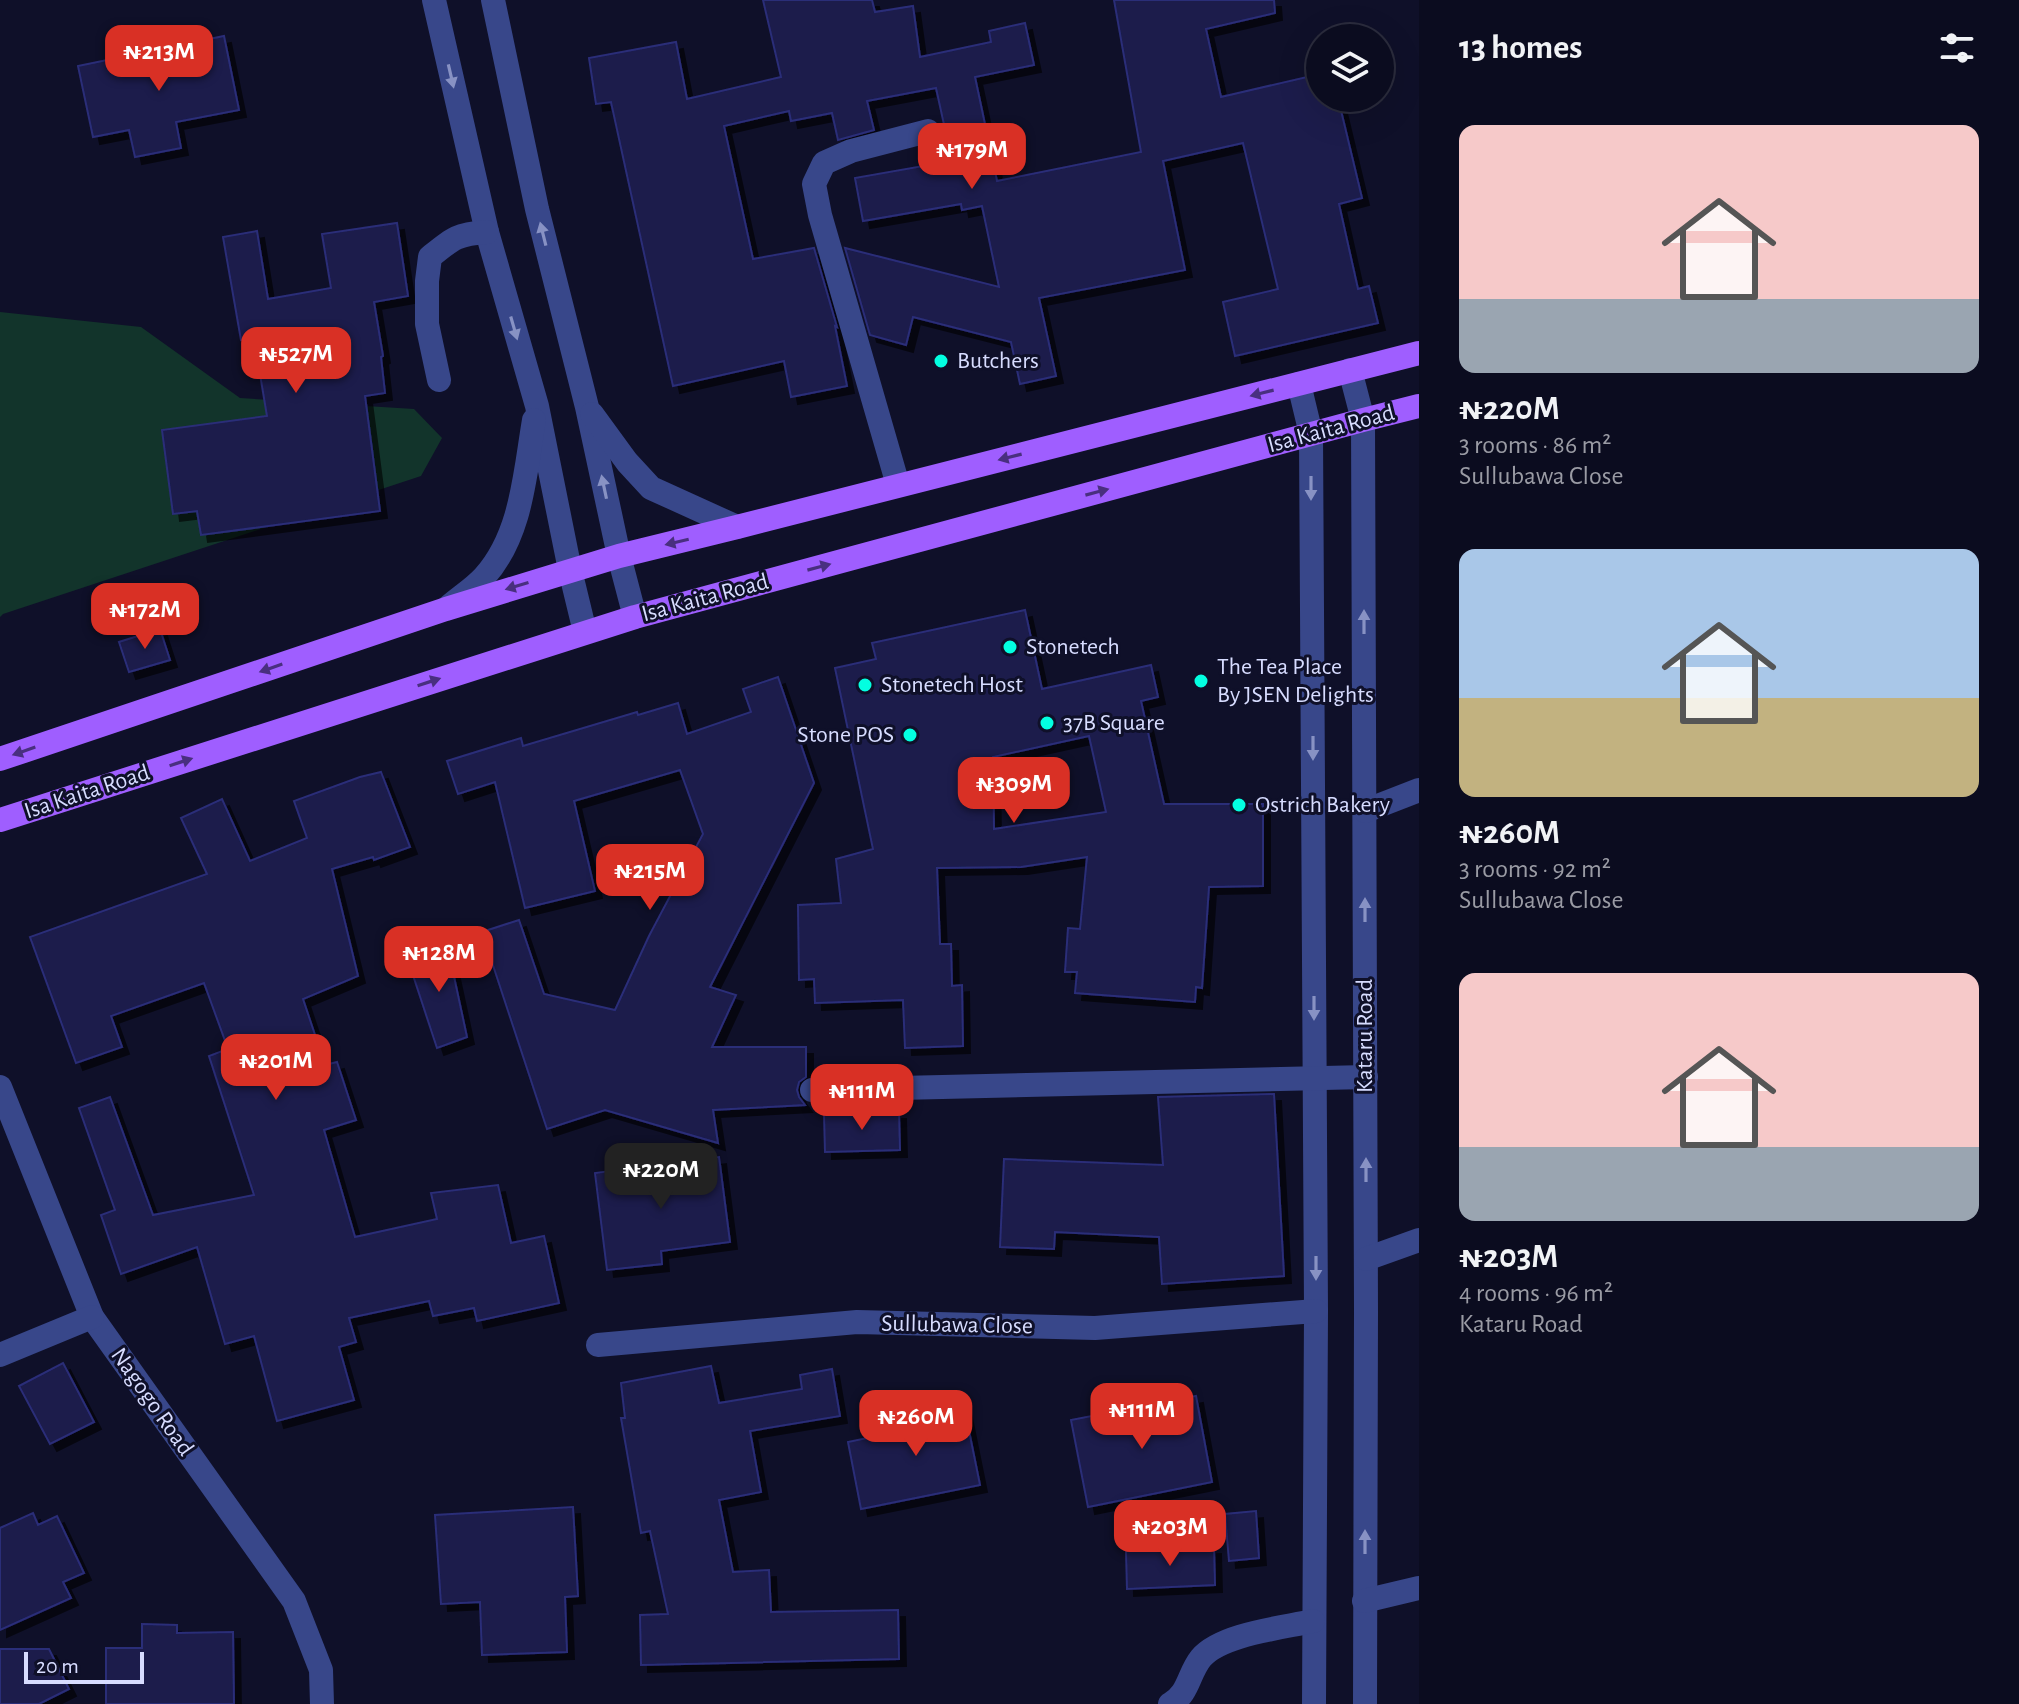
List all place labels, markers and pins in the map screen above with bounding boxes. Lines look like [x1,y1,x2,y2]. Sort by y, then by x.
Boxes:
pin: ₦213M [103,25,215,93]
pin: ₦179M [916,123,1028,191]
pin: ₦527M [240,327,352,395]
place label: Butchers [957,349,1039,373]
marker: Butchers [932,352,950,370]
pin: ₦172M [89,583,201,651]
place label: Stonetech [1026,635,1120,659]
marker: Stonetech [1001,638,1019,656]
place label: The Tea Place By JSEN Delights [1217,655,1374,707]
marker: The Tea Place By JSEN Delights [1192,672,1210,690]
place label: Stonetech Host [881,673,1023,697]
marker: Stonetech Host [856,676,874,694]
place label: 37B Square [1063,711,1165,735]
marker: 37B Square [1038,714,1056,732]
place label: Stone POS [797,723,894,747]
marker: Stone POS [901,726,919,744]
pin: ₦309M [958,757,1070,825]
place label: Ostrich Bakery [1255,793,1390,817]
marker: Ostrich Bakery [1230,796,1248,814]
pin: ₦215M [594,844,706,912]
pin: ₦128M [383,926,495,994]
pin: ₦201M [220,1034,332,1102]
pin: ₦111M [806,1064,918,1132]
pin: ₦220M [605,1143,717,1211]
pin: ₦111M [1086,1383,1198,1451]
pin: ₦260M [860,1390,972,1458]
pin: ₦203M [1114,1500,1226,1568]

